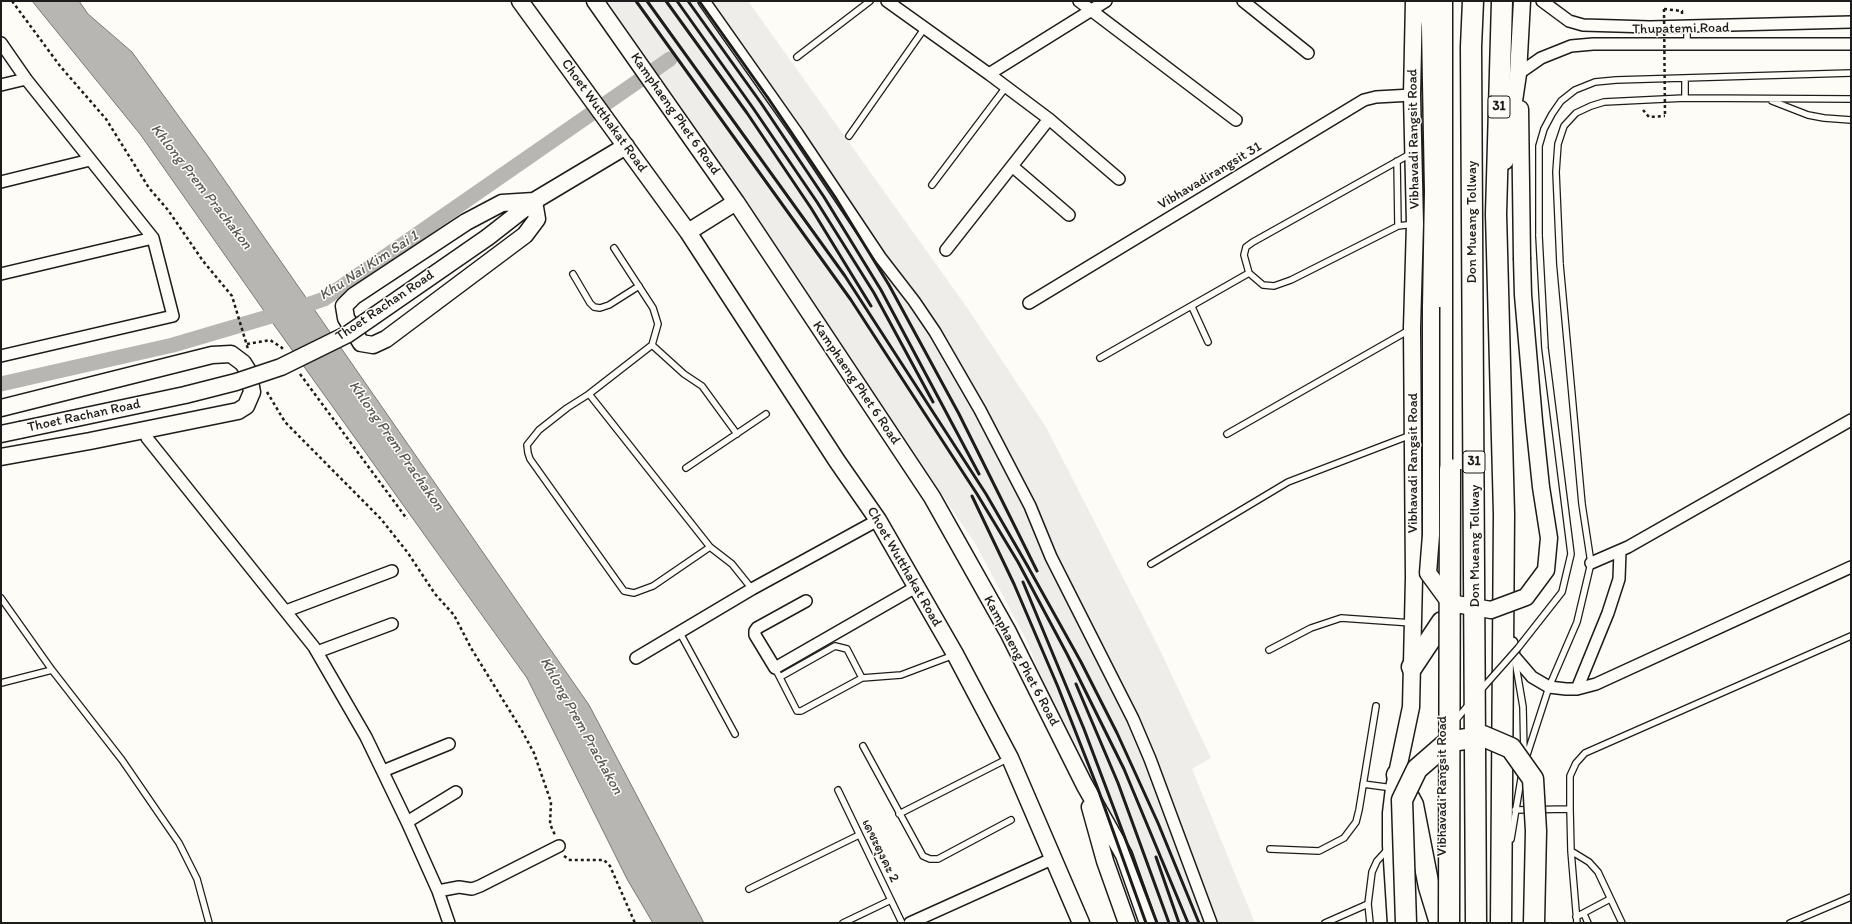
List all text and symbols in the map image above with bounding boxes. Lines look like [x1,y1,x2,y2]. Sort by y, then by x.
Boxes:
street label: Thupatemi Road [1632,20,1730,38]
street label: Kamphaeng Phet 6 Road [626,50,724,178]
street label: Choet Wutthakat Road [557,56,651,176]
street label: Vibhavadi Rangsit Road [1404,69,1424,209]
road number: 31 [1488,96,1510,118]
water label: Khlong Prem Prachakon [146,121,256,253]
street label: Vibhavadirangsit 31 [1155,138,1265,214]
street label: Don Mueang Tollway [1464,161,1480,283]
water label: Khu Nai Kim Sai 1 [316,227,422,305]
street label: Thoet Rachan Road [333,267,437,345]
street label: Kamphaeng Phet 6 Road [808,318,904,448]
water label: Khlong Prem Prachakon [344,378,448,514]
street label: Vibhavadi Rangsit Road [1405,393,1421,533]
street label: Thoet Rachan Road [26,396,142,436]
road number: 31 [1463,451,1485,473]
street label: Don Mueang Tollway [1467,485,1483,607]
street label: Choet Wutthakat Road [863,504,945,630]
street label: Kamphaeng Phet 6 Road [979,593,1063,729]
water label: Khlong Prem Prachakon [536,654,626,798]
street label: Vibhavadi Rangsit Road [1434,716,1450,856]
street label: เดชะตุงคะ 2 [857,817,903,885]

